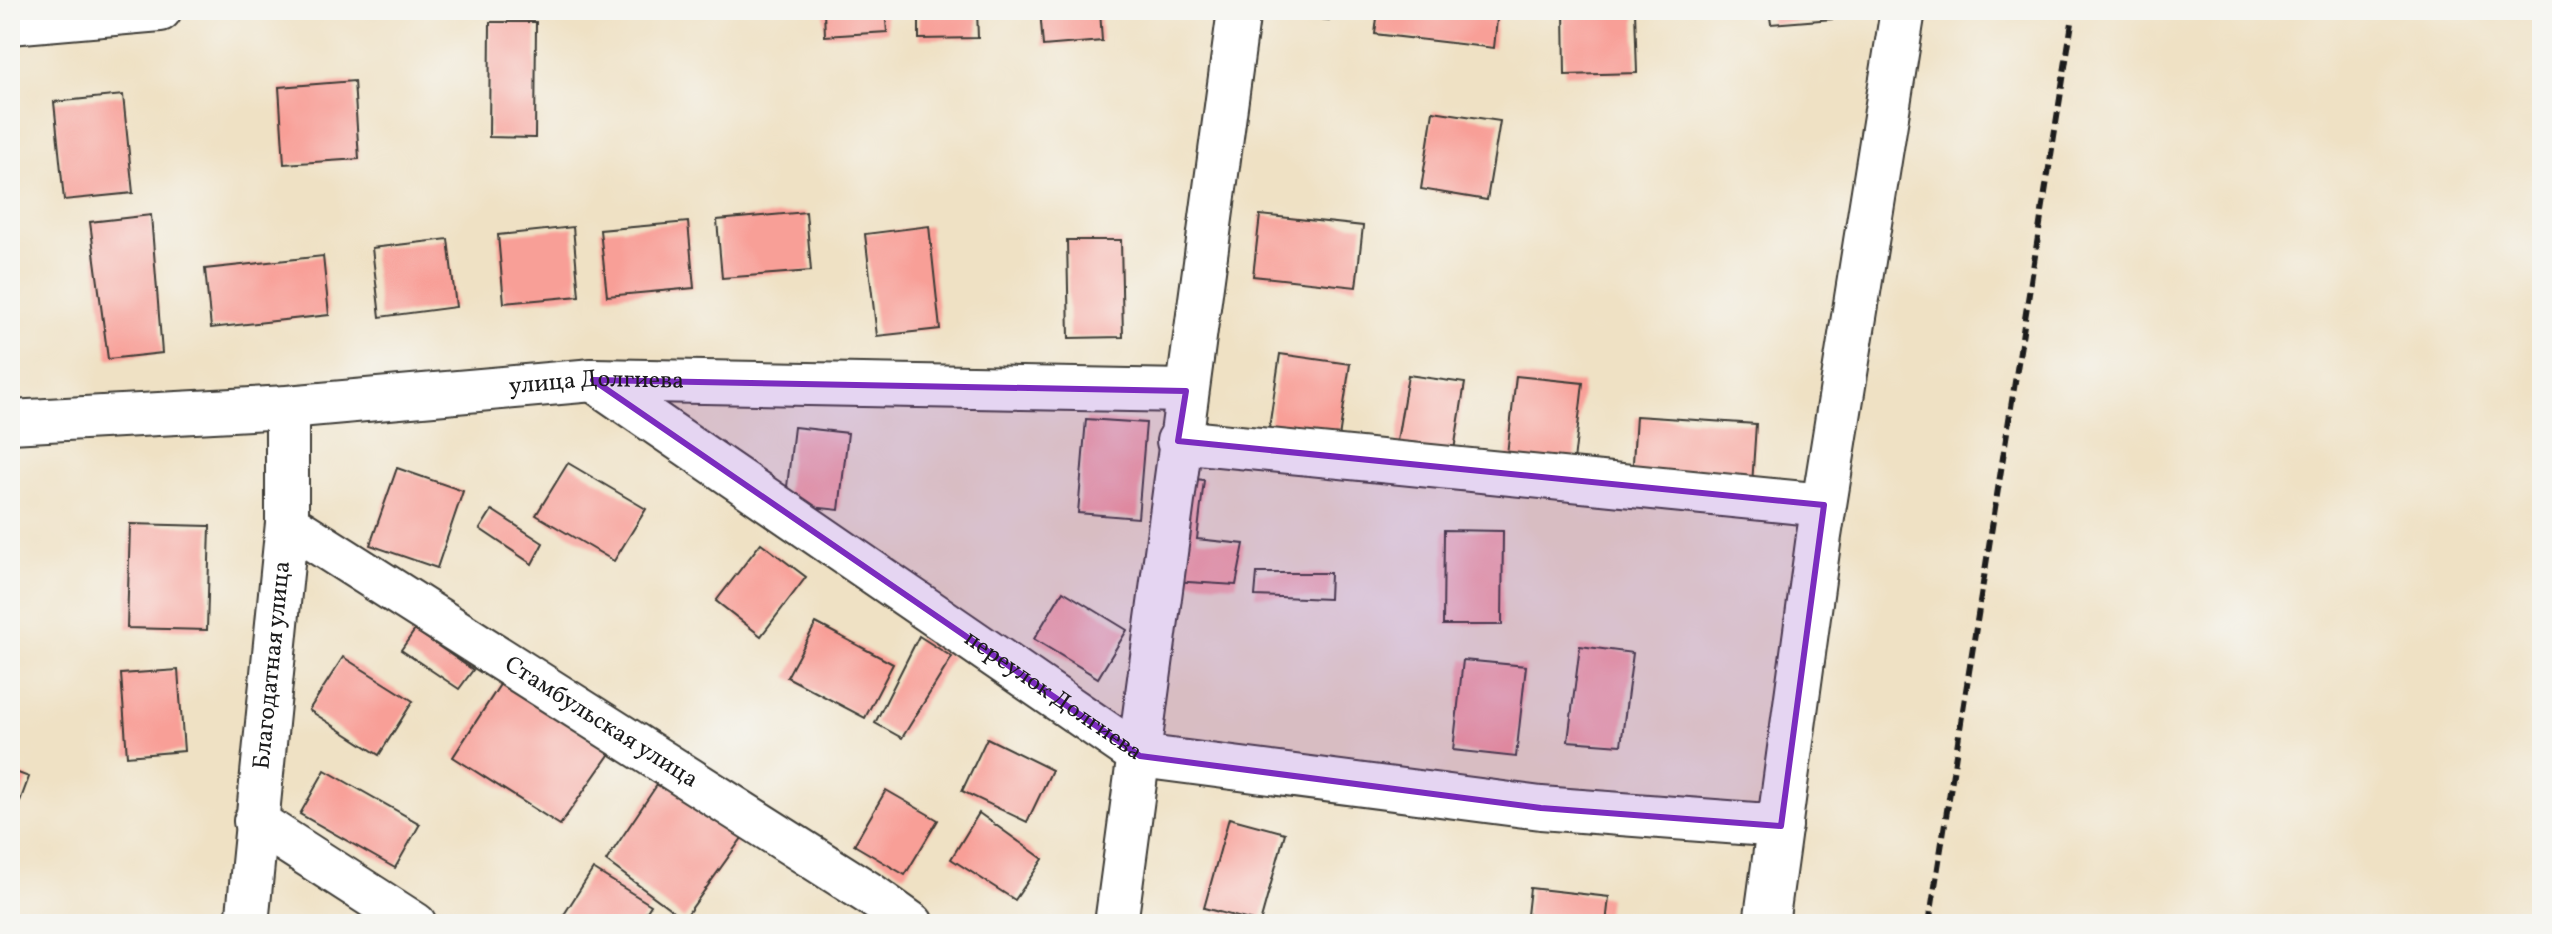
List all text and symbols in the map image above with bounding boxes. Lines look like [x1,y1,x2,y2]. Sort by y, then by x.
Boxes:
street label: улица Долгиева [507,363,685,404]
street label: Благодатная улица [245,559,300,771]
street label: переулок Долгиева [957,623,1149,770]
street label: Стамбульская улица [497,648,704,797]

